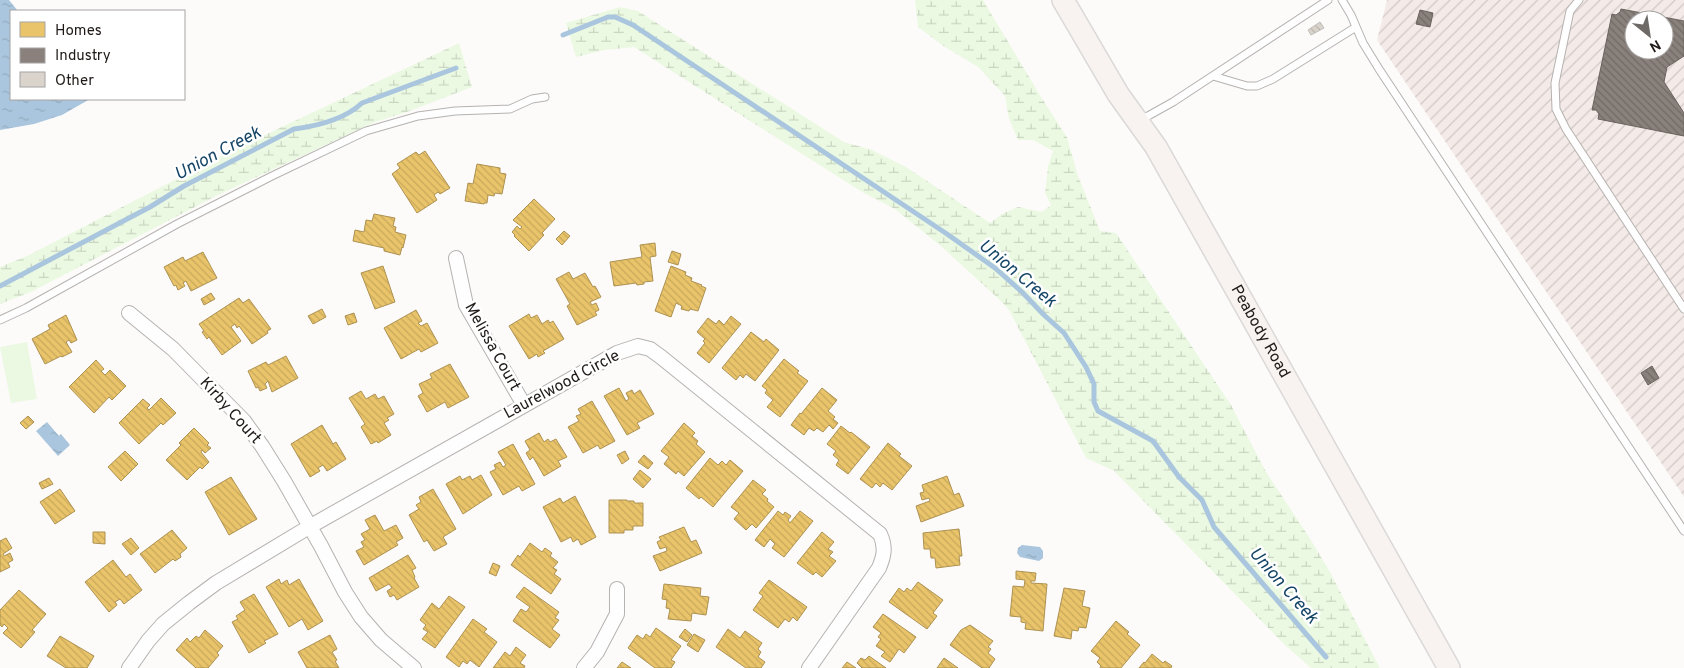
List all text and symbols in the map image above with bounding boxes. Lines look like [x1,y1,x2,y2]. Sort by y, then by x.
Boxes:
legend [10,10,185,100]
north arrow [1624,10,1674,60]
text: Homes [55,22,102,41]
text: N [1646,35,1663,55]
text: Industry [55,47,111,66]
text: Other [55,72,94,91]
water label: Union Creek [171,121,266,186]
water label: Union Creek [973,235,1061,314]
street label: Peabody Road [1226,282,1294,382]
street label: Melissa Court [460,299,524,395]
street label: Laurelwood Circle [501,346,623,424]
street label: Kirby Court [195,374,265,448]
water label: Union Creek [1243,543,1323,630]

